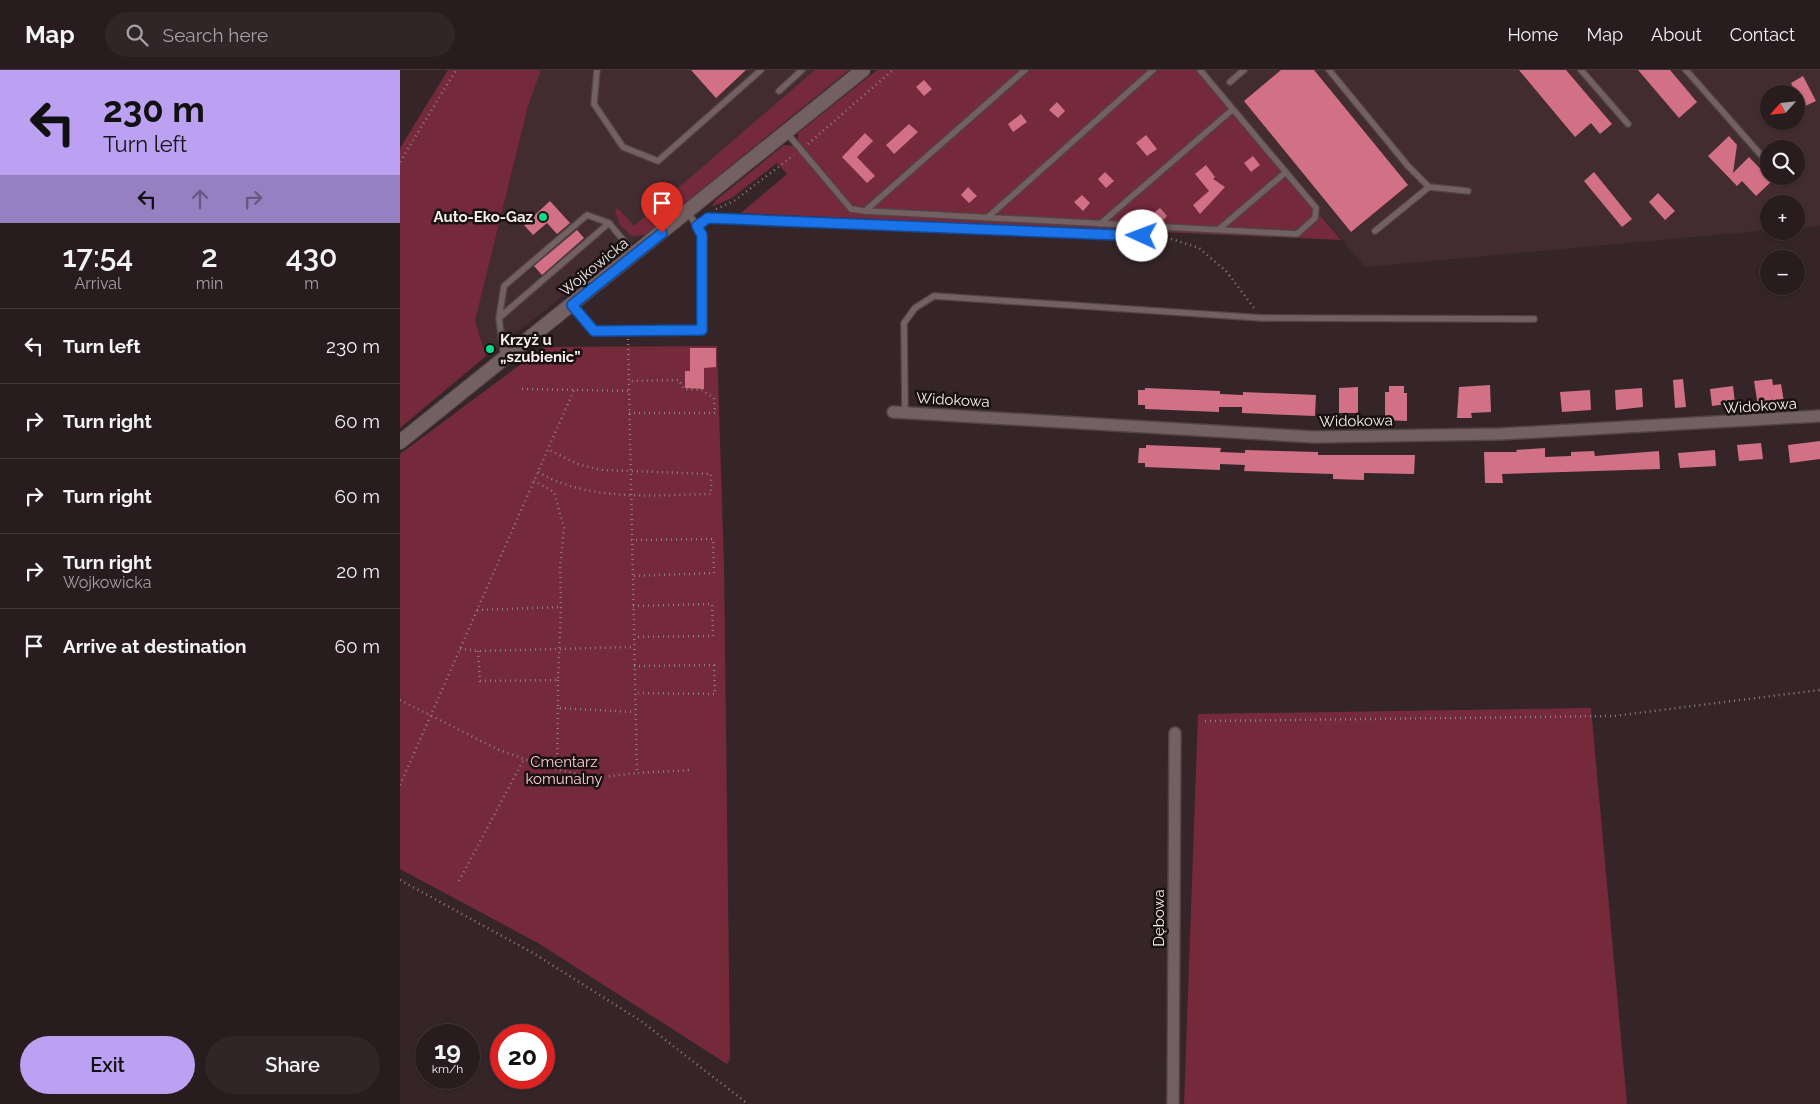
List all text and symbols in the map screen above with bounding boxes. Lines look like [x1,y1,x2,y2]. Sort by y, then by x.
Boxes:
search box [105,12,455,57]
text: Map [25,20,75,49]
icon: search [123,21,151,49]
text: Search here [163,24,268,46]
text: Home [1507,24,1558,45]
text: Map [1586,24,1623,45]
text: About [1651,24,1702,45]
text: Contact [1730,24,1795,45]
north arrow [1760,85,1805,130]
map controls [1760,85,1805,295]
text: 230 m [103,89,205,130]
icon: left [20,90,85,155]
text: Turn left [103,131,187,157]
button: search [1760,140,1805,185]
pin [641,182,683,233]
icon: left [133,185,161,213]
icon: ahead [186,185,214,213]
icon: right [239,185,267,213]
icon: arrive [648,189,676,217]
button: + [1760,195,1805,240]
place label: Auto-Eko-Gaz [434,208,533,226]
position arrow [1115,209,1167,261]
marker: Auto-Eko-Gaz [537,211,549,223]
street label: Wojkowicka [556,234,632,300]
text: 17:54 [62,239,133,274]
text: 2 [201,239,218,274]
text: 430 [286,239,338,274]
button: − [1760,250,1805,295]
text: Arrival [74,274,121,293]
text: min [196,274,223,293]
text: m [304,274,319,293]
place label: Krzyż u „szubienic” [500,331,581,366]
icon: left [20,332,48,360]
text: Turn left [63,335,140,357]
text: 230 m [326,335,380,357]
marker: Krzyż u „szubienic” [484,343,496,355]
street label: Widokowa [916,389,990,411]
street label: Widokowa [1723,394,1797,418]
icon: right [20,407,48,435]
text: Turn right [63,410,152,432]
text: 60 m [335,410,380,432]
street label: Widokowa [1319,411,1393,431]
icon: right [20,482,48,510]
text: Turn right [63,485,152,507]
text: 60 m [335,485,380,507]
text: Turn right [63,551,152,573]
icon: right [20,557,48,585]
text: 20 m [336,560,380,582]
text: Wojkowicka [63,573,152,592]
icon: arrive [20,632,48,660]
text: Arrive at destination [63,635,247,657]
text: 60 m [335,635,380,657]
park label: Cmentarz komunalny [526,753,602,788]
street label: Dębowa [1150,889,1168,947]
speed limit sign: 20 [490,1024,555,1089]
text: 19 [434,1035,461,1065]
button: Exit [20,1036,195,1094]
button: Share [205,1036,380,1094]
text: km/h [432,1062,463,1076]

